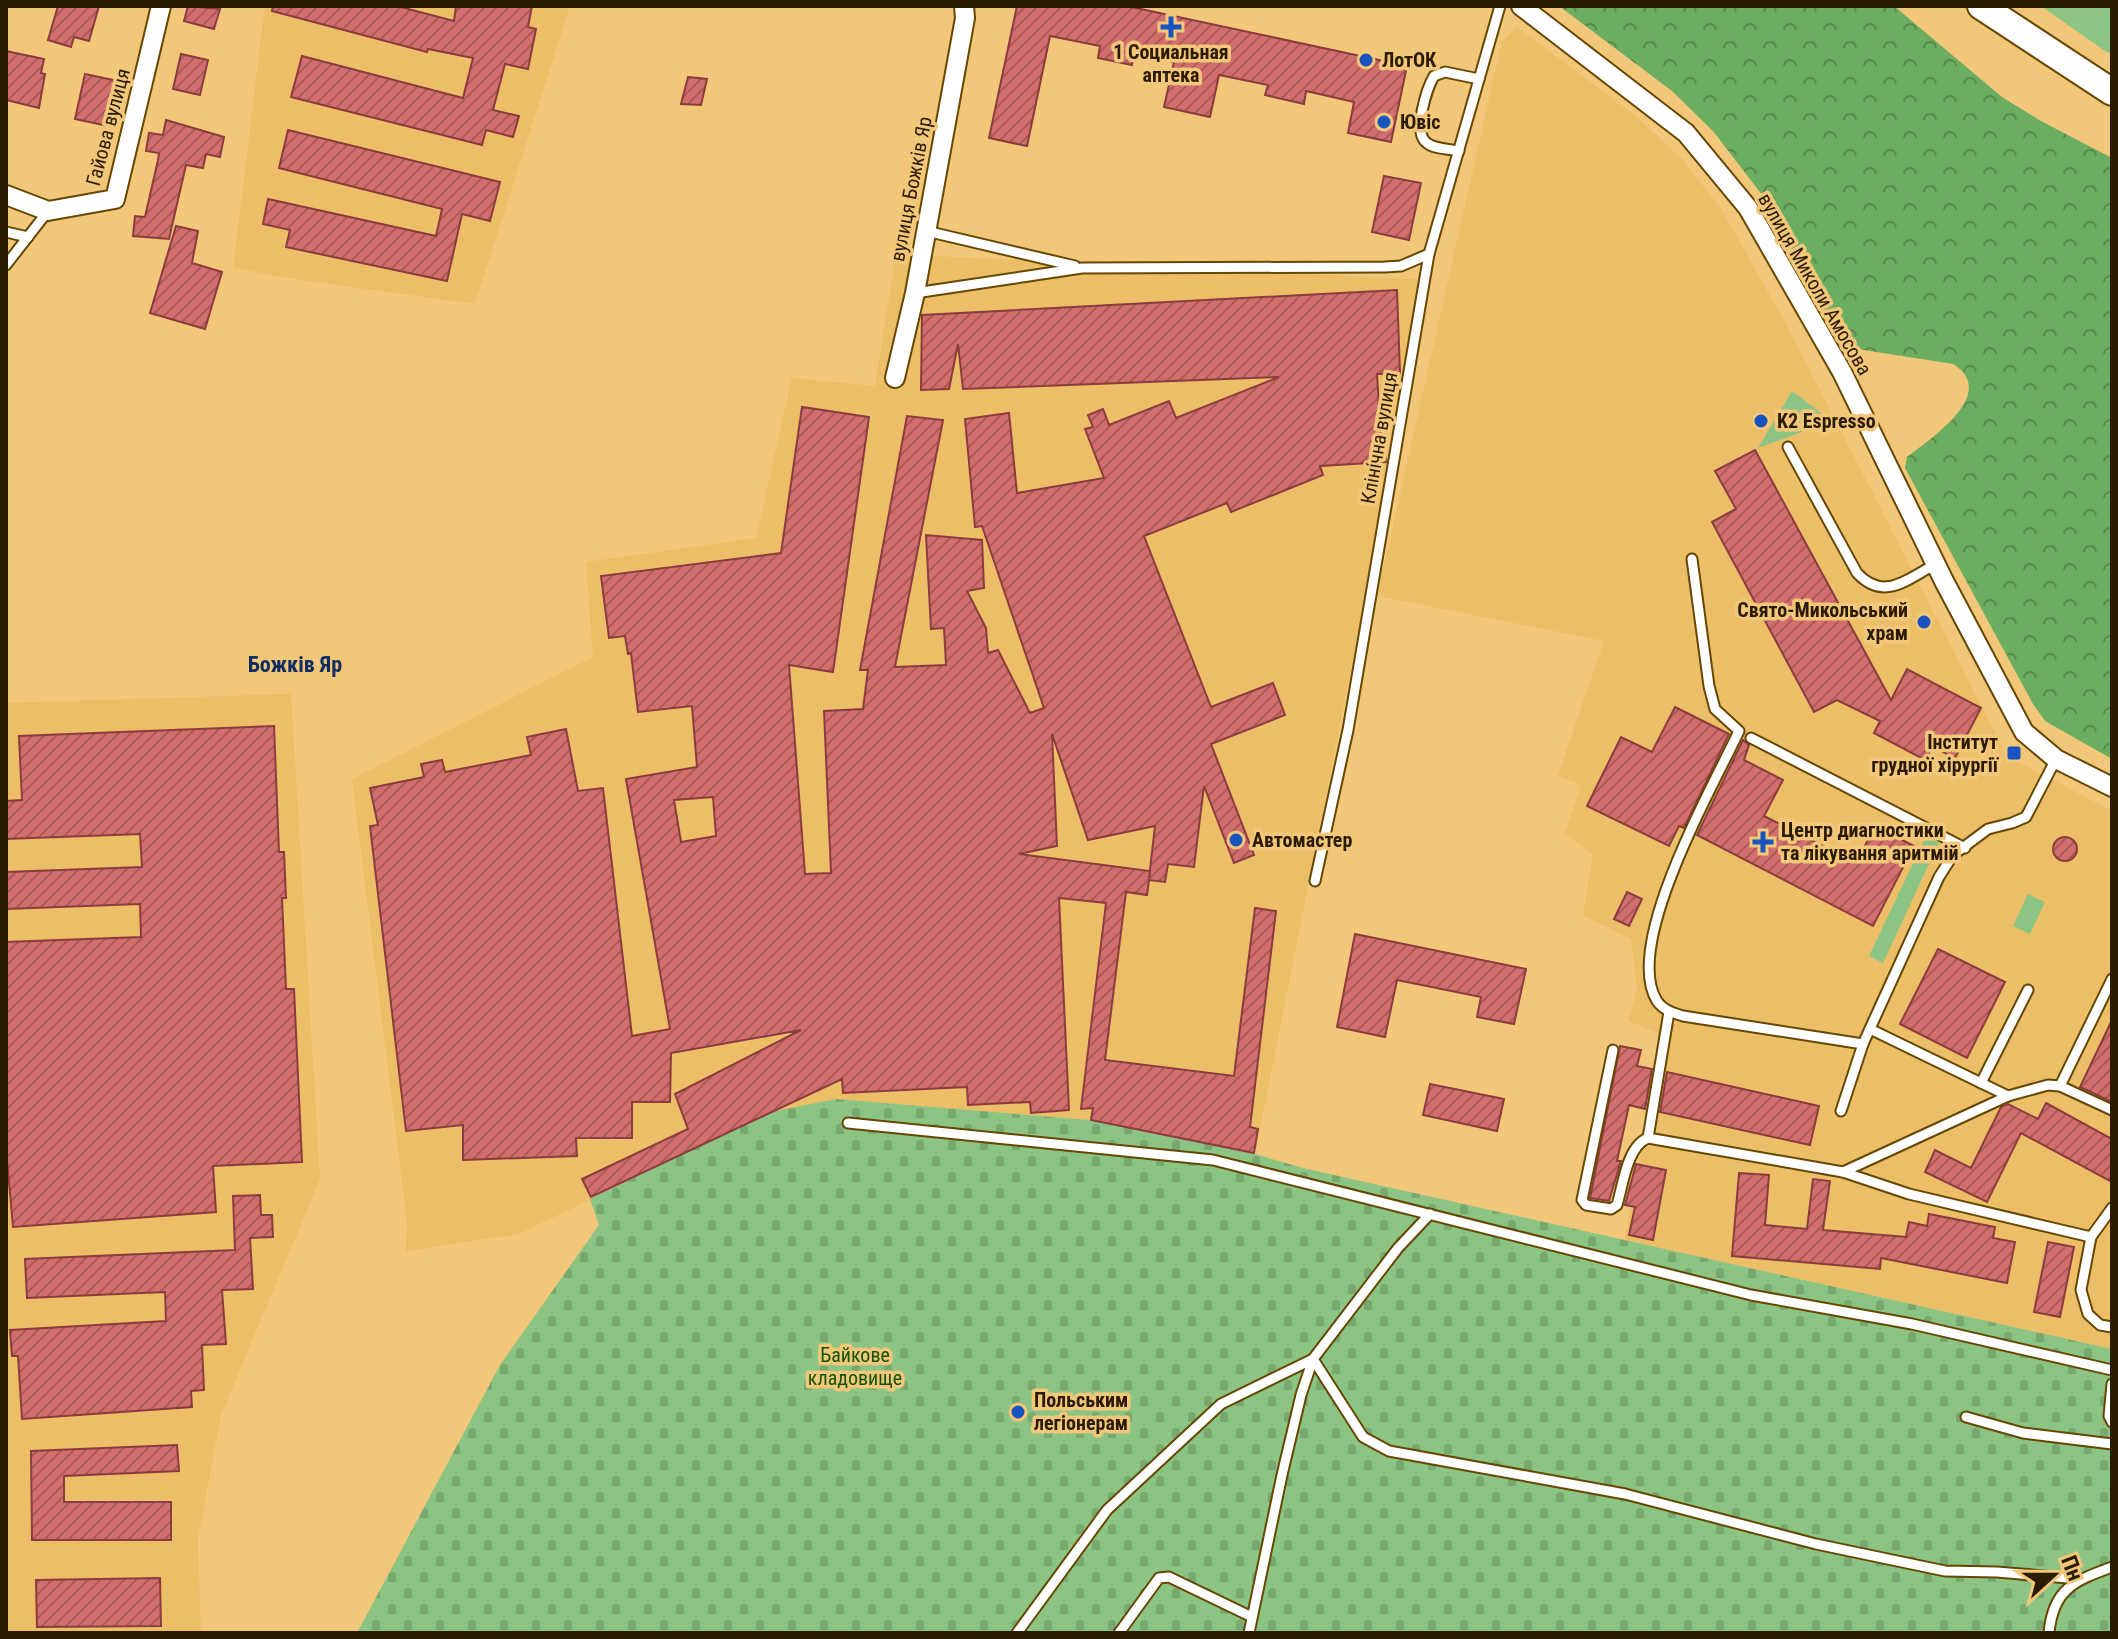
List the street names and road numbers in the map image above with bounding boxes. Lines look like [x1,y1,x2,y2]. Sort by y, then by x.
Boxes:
street label: Гайова вулиця [81,66,135,188]
street label: вулиця Божків Яр [885,114,937,264]
street label: вулиця Миколи Амосова [1753,189,1877,379]
street label: Клінічна вулиця [1356,370,1402,506]

